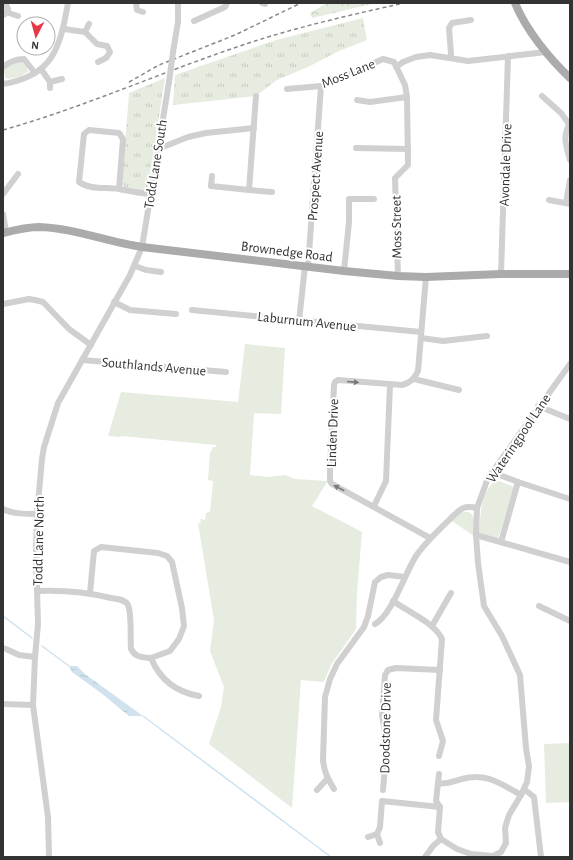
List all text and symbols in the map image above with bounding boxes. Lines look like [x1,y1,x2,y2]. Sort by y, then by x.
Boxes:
north arrow [16,16,56,56]
text: N [31,40,39,51]
street label: Moss Lane [320,57,377,91]
street label: Todd Lane South [142,119,170,210]
street label: Avondale Drive [498,124,514,207]
street label: Prospect Avenue [306,131,326,222]
street label: Moss Street [389,195,405,259]
street label: Brownedge Road [240,239,334,265]
street label: Laburnum Avenue [257,310,357,334]
street label: Southlands Avenue [101,355,207,379]
one-way arrow [347,378,359,385]
street label: Wateringpool Lane [484,392,554,485]
street label: Linden Drive [325,398,341,468]
one-way arrow [334,485,345,491]
street label: Todd Lane North [31,496,47,586]
street label: Doodstone Drive [378,682,394,774]

